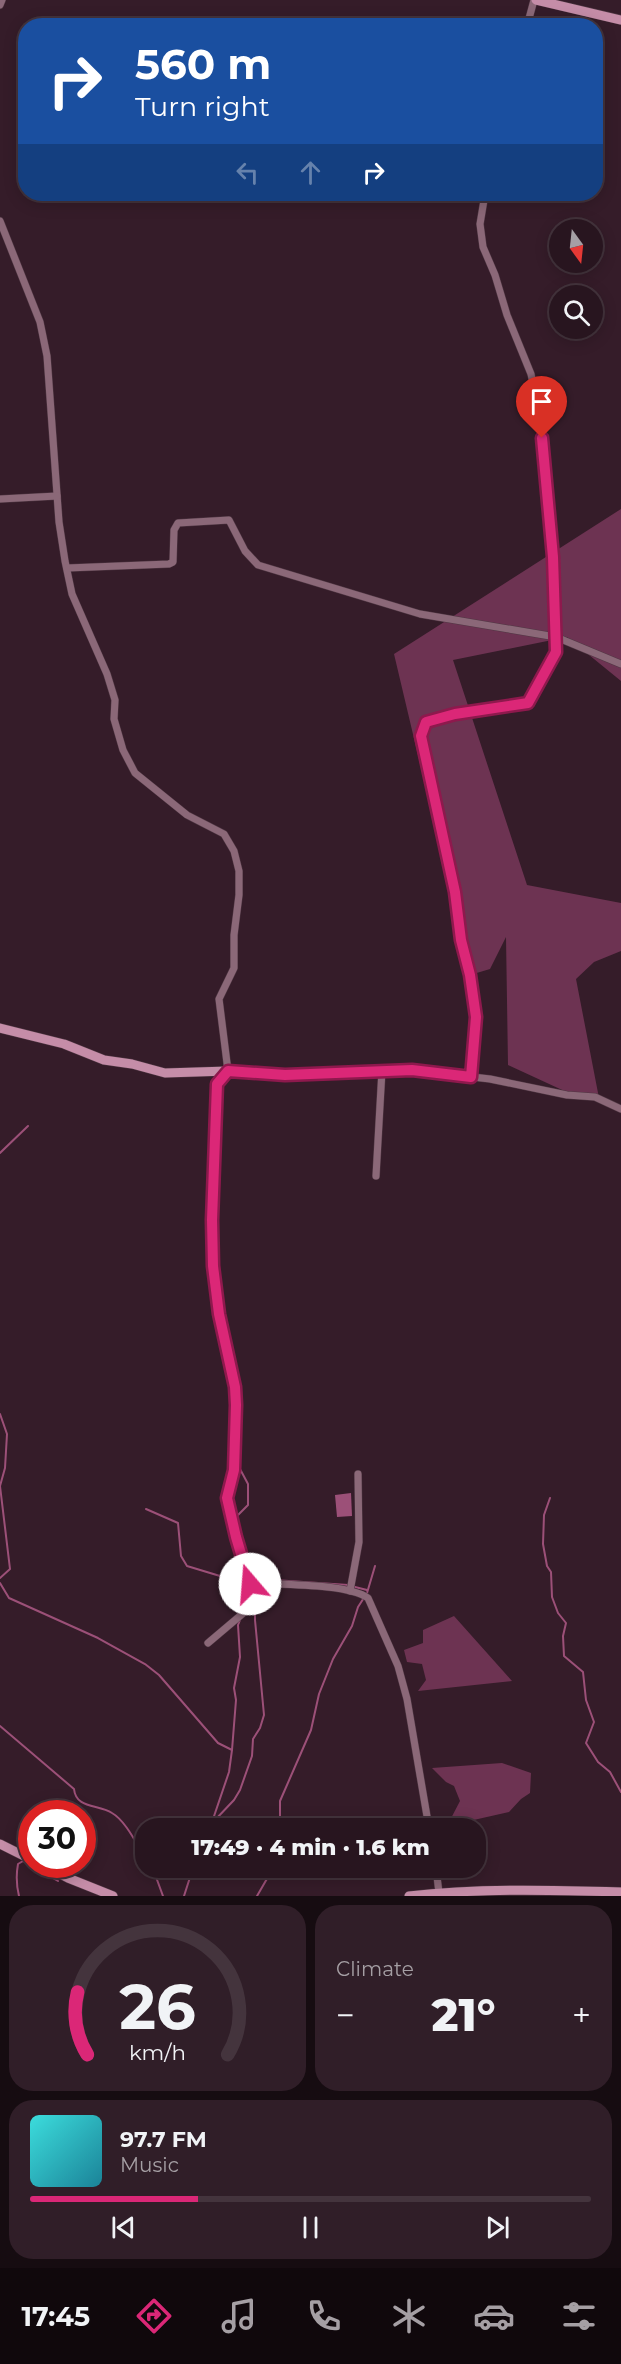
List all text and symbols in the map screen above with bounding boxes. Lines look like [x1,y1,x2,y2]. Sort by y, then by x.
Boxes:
text: 560 m [135,38,271,90]
icon: right [36,42,114,120]
text: Turn right [135,90,270,123]
icon: left [231,156,264,189]
icon: ahead [294,156,327,189]
icon: right [357,156,390,189]
north arrow [549,219,603,273]
map controls [549,219,603,339]
button: search [549,285,603,339]
pin [516,376,567,438]
icon: arrive [525,385,558,418]
position arrow [218,1552,282,1616]
speed limit sign: 30 [18,1800,96,1878]
text: 17:49 · 4 min · 1.6 km [191,1834,430,1861]
text: Climate [336,1957,414,1981]
text: 26 [119,1969,196,2045]
text: 21° [432,1987,495,2042]
text: − [336,1995,355,2035]
text: + [572,1995,591,2035]
text: km/h [129,2039,186,2065]
text: 97.7 FM [120,2126,207,2153]
text: Music [120,2153,179,2177]
icon: previous [107,2211,140,2244]
icon: pause [294,2211,327,2244]
icon: next [481,2211,514,2244]
icon: directions [133,2295,175,2337]
icon: music [218,2295,260,2337]
icon: phone [303,2295,345,2337]
icon: climate [388,2295,430,2337]
icon: car [473,2295,515,2337]
icon: filters [558,2295,600,2337]
text: 17:45 [21,2300,90,2333]

